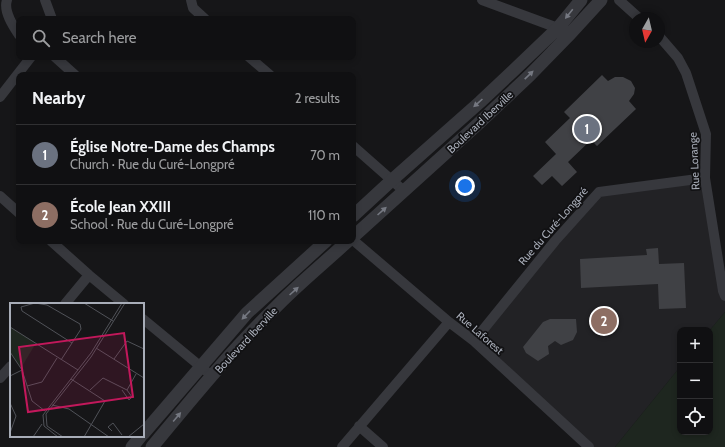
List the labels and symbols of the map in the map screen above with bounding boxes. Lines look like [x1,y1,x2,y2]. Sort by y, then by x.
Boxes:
one-way arrow [565,9,574,20]
north arrow [629,12,665,48]
one-way arrow [524,71,534,80]
street label: Boulevard Iberville [444,87,516,156]
one-way arrow [473,99,484,108]
pin: 1 [574,114,600,144]
street label: Rue Lorange [685,131,703,190]
your location [455,176,475,196]
street label: Rue du Curé-Longpré [515,184,591,268]
one-way arrow [377,206,387,215]
one-way arrow [288,286,299,295]
inset map [10,303,144,437]
street label: Boulevard Iberville [212,304,281,376]
pin: 2 [591,306,617,336]
street label: Rue Laforest [454,309,507,357]
one-way arrow [241,310,251,320]
one-way arrow [173,412,182,422]

